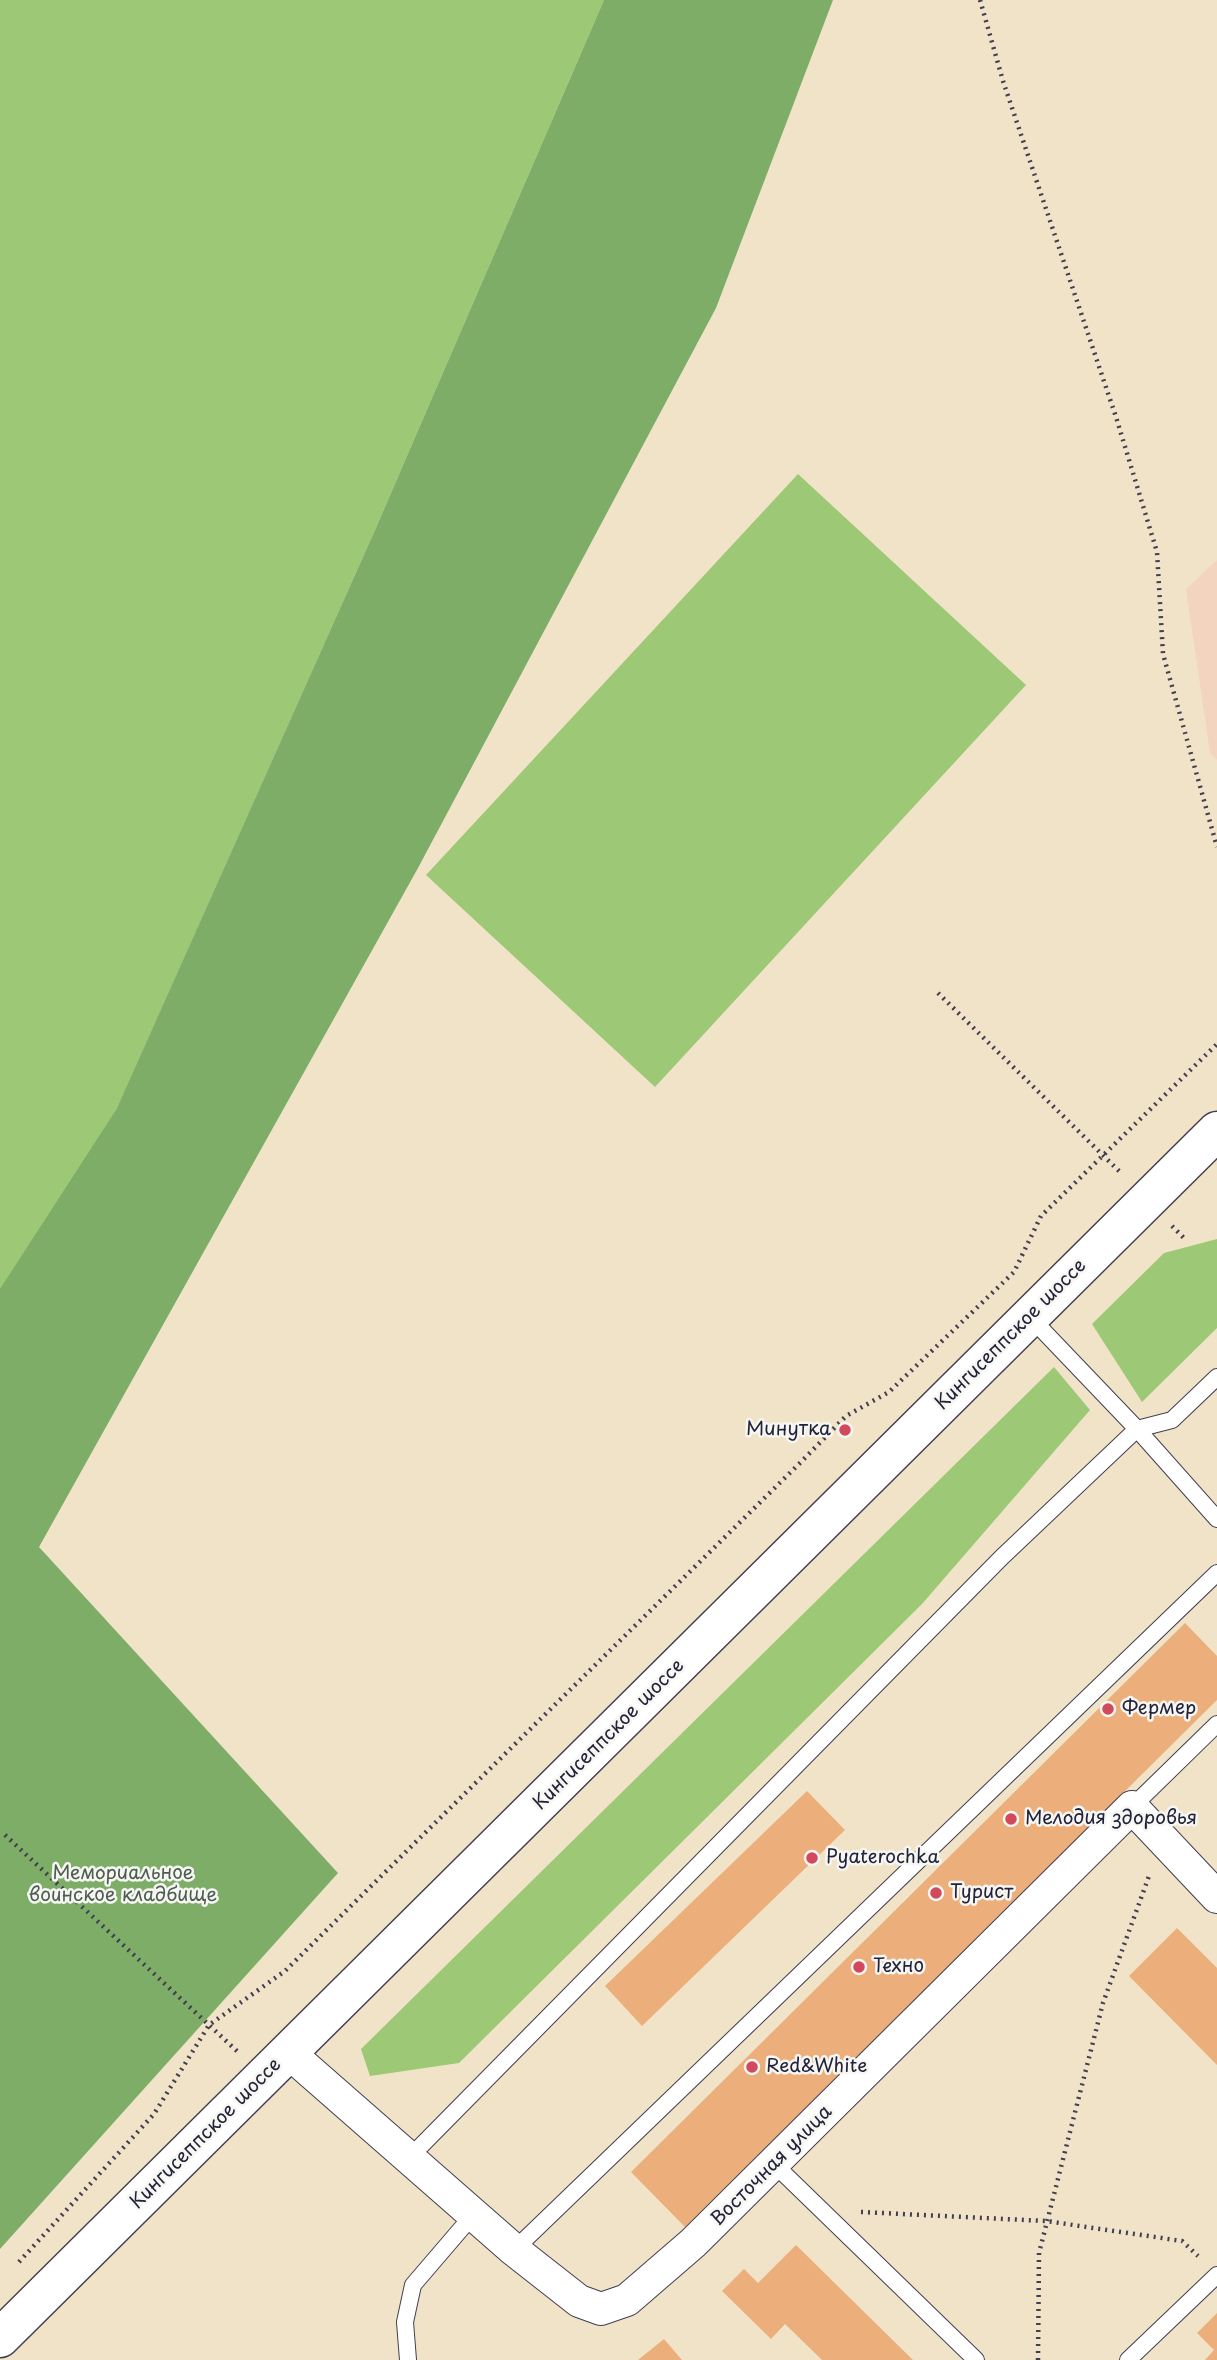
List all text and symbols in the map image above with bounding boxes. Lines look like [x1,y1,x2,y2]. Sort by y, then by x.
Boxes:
street label: Кингисеппское шоссе [931,1255,1091,1415]
place label: Минутка [746,1419,831,1441]
marker: Минутка [837,1422,853,1438]
street label: Кингисеппское шоссе [529,1655,689,1815]
place label: Фермер [1122,1698,1196,1720]
marker: Фермер [1100,1701,1116,1717]
place label: Мелодия здоровья [1025,1808,1197,1830]
marker: Мелодия здоровья [1003,1811,1019,1827]
place label: Pyaterochka [826,1847,939,1869]
marker: Pyaterochka [804,1850,820,1866]
park label: Мемориальное воинское кладбище [29,1863,217,1907]
place label: Турист [950,1882,1013,1904]
marker: Турист [928,1885,944,1901]
place label: Техно [873,1956,924,1978]
marker: Техно [851,1959,867,1975]
street label: Кингисеппское шоссе [126,2054,286,2214]
place label: Red&White [766,2056,867,2078]
marker: Red&White [744,2059,760,2075]
street label: Восточная улица [707,2101,837,2231]

